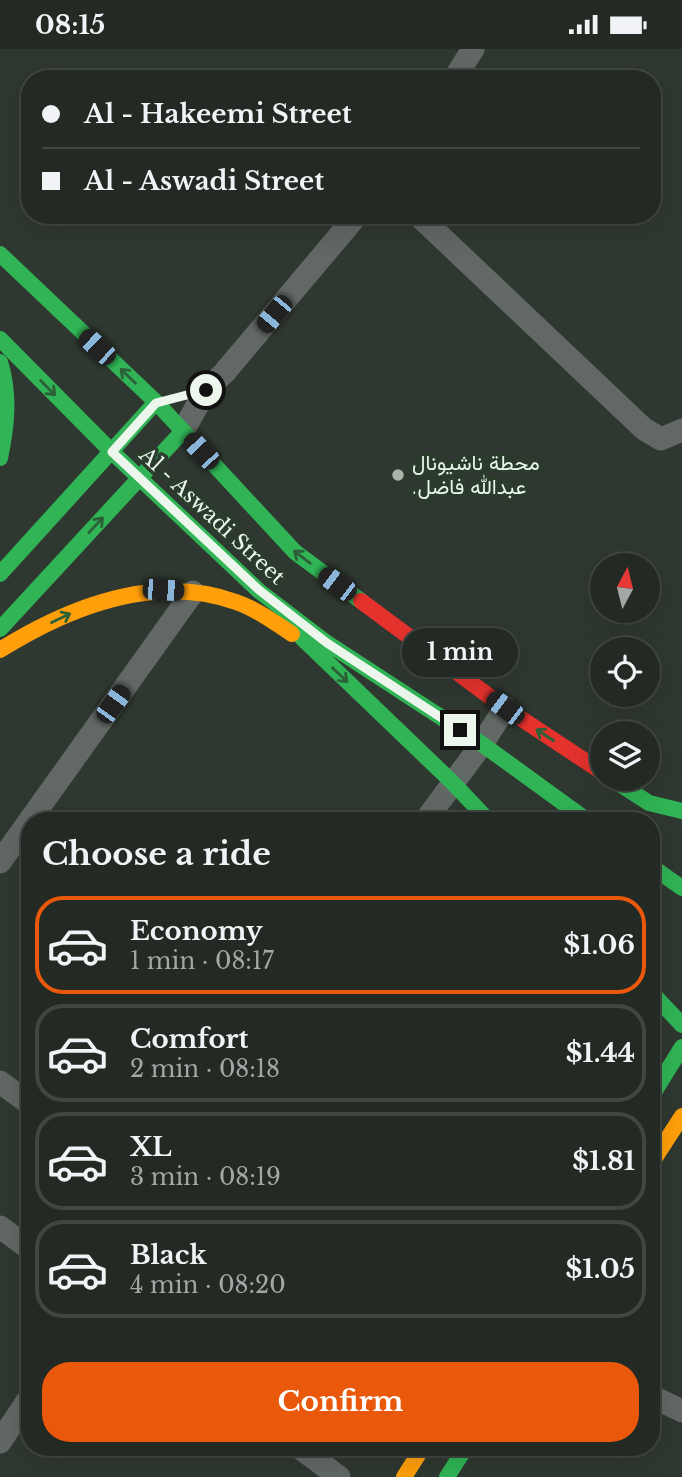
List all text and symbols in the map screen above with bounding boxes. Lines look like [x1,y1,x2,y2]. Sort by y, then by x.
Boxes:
text: 08:15 [35,9,105,41]
text: Al - Hakeemi Street [84,98,352,130]
text: Al - Aswadi Street [84,165,324,197]
car [253,291,296,337]
car [75,325,120,369]
one-way arrow [119,367,136,384]
route start [190,374,222,406]
one-way arrow [39,379,56,396]
car [179,428,224,474]
street label: Al - Aswadi Street [133,441,290,590]
place label: محطة ناشيونال .عبدالله فاضل [412,450,540,500]
marker: محطة ناشيونال .عبدالله فاضل [390,467,406,483]
one-way arrow [88,516,104,534]
one-way arrow [294,549,312,565]
north arrow [590,553,660,623]
map controls [590,553,660,791]
car [314,563,361,605]
car [142,578,185,602]
one-way arrow [50,611,71,625]
callout: 1 min [402,629,518,677]
button: locate [590,637,660,707]
text: 1 min [427,638,493,666]
one-way arrow [331,667,349,683]
car [93,681,134,727]
car [482,687,529,729]
route end [444,714,476,746]
button: layers [590,721,660,791]
one-way arrow [536,727,555,742]
text: Choose a ride [42,834,271,874]
icon: car [46,914,109,977]
text: Economy [130,915,263,947]
text: $1.06 [564,929,635,961]
text: 1 min · 08:17 [130,947,274,975]
icon: car [46,1022,109,1085]
text: Comfort [130,1023,248,1055]
text: $1.44 [566,1037,635,1069]
text: 2 min · 08:18 [130,1055,280,1083]
icon: car [46,1130,109,1193]
text: XL [130,1131,172,1163]
text: $1.81 [572,1145,635,1177]
text: 3 min · 08:19 [130,1163,281,1191]
icon: car [46,1238,109,1301]
text: Black [130,1239,207,1271]
text: $1.05 [566,1253,635,1285]
text: 4 min · 08:20 [130,1271,286,1299]
button: Confirm [42,1362,639,1442]

